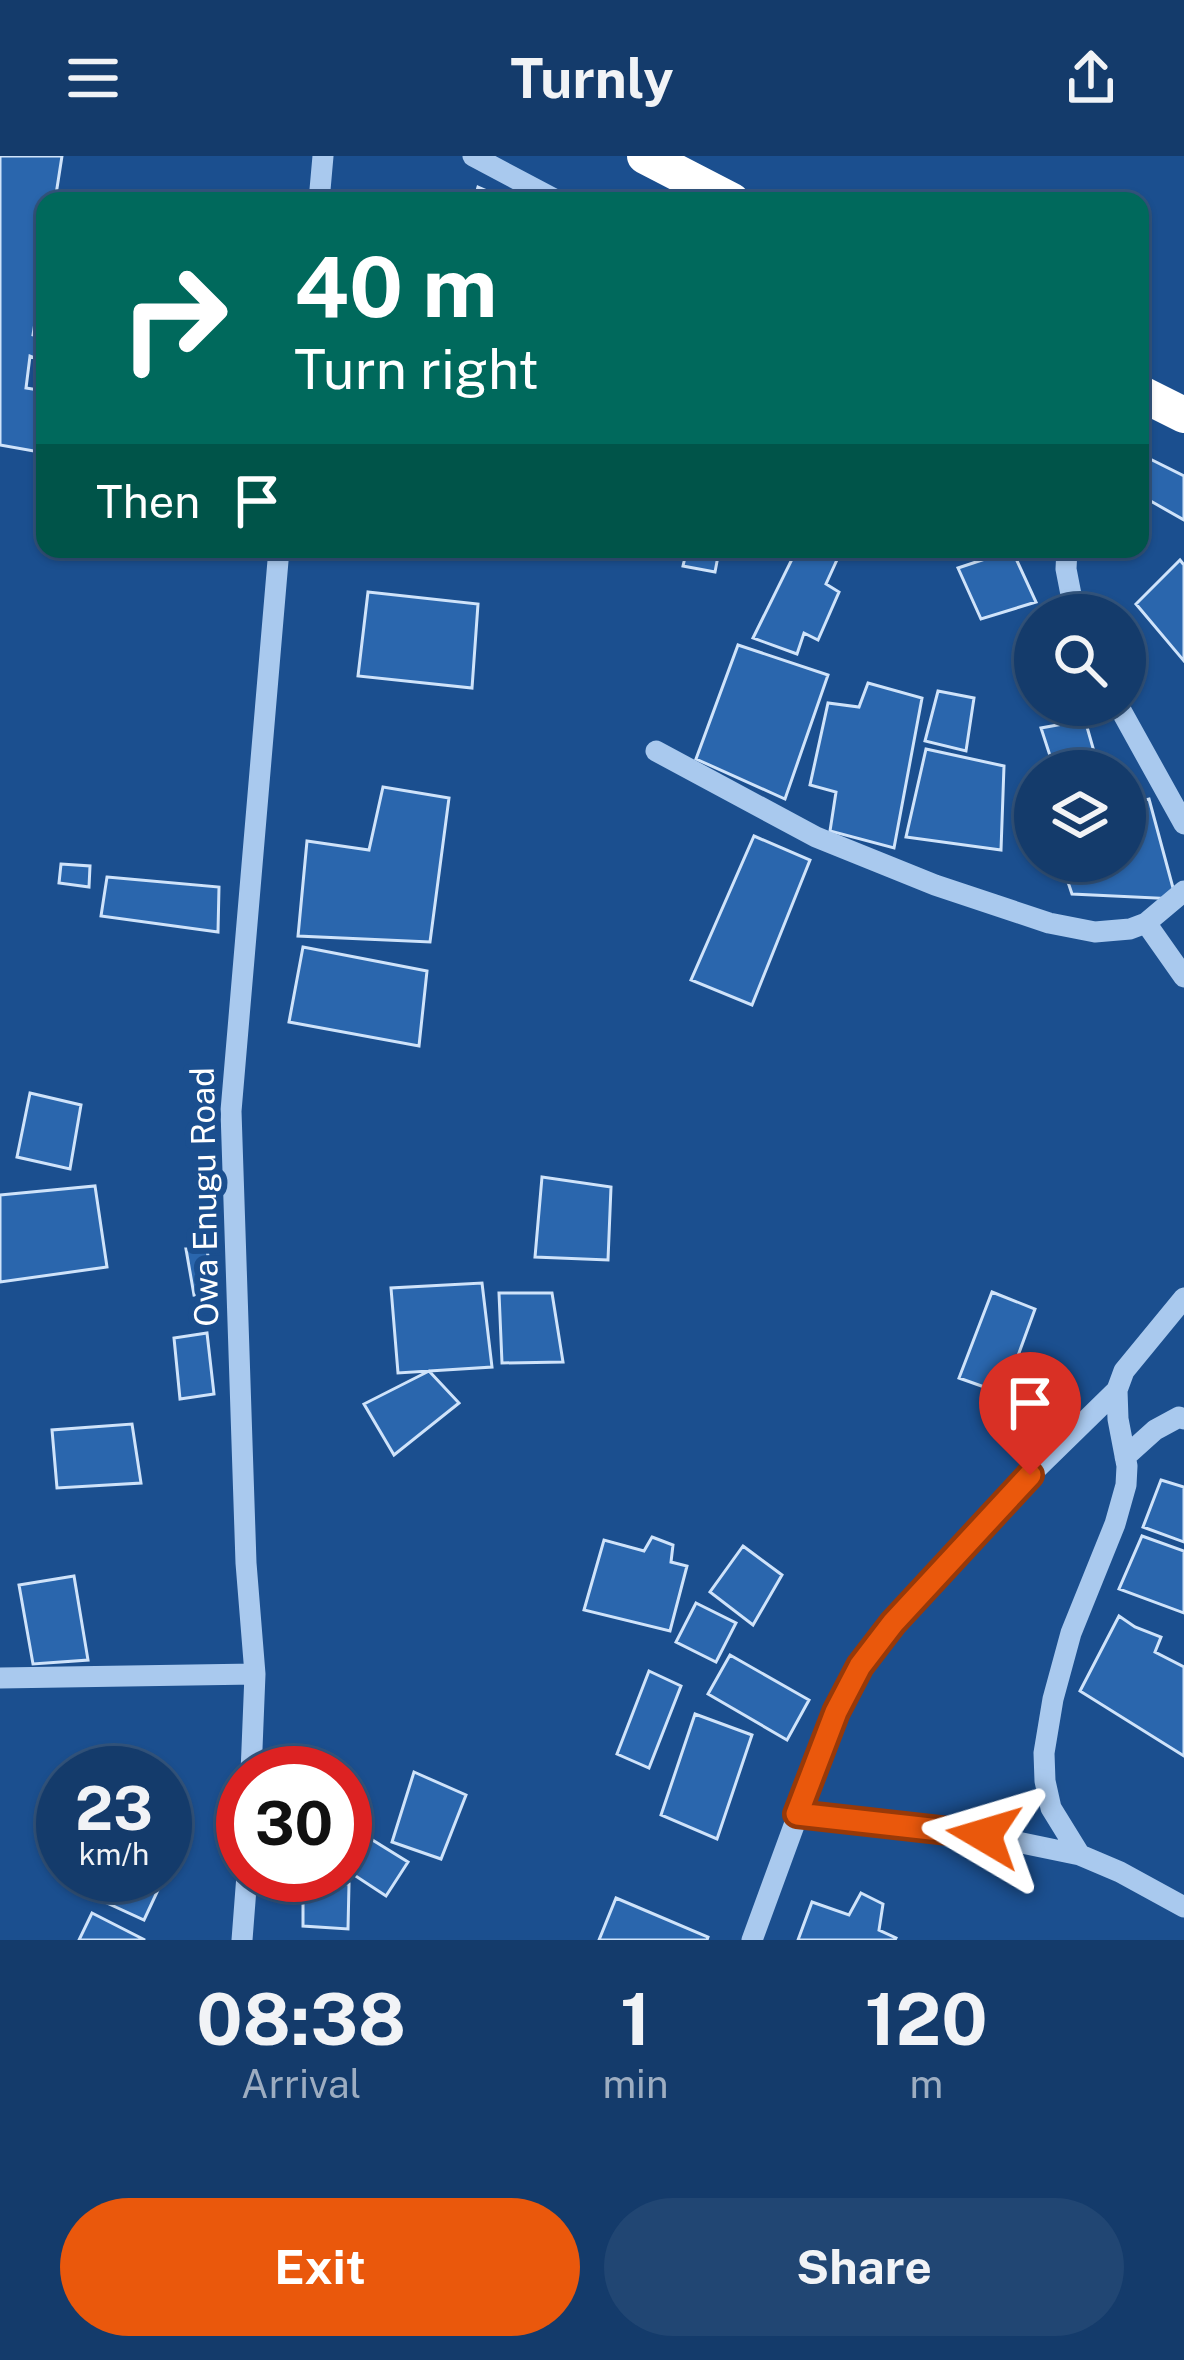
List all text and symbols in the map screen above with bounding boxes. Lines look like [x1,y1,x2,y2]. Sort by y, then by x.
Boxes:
icon: menu [60,45,126,111]
icon: share [1058,45,1124,111]
text: Turnly [510,47,674,110]
text: 40 m [294,237,497,336]
icon: right [96,240,252,396]
text: Turn right [294,338,539,401]
icon: arrive [224,468,290,534]
text: Then [96,475,200,528]
map controls [1014,594,1146,882]
button: search [1014,594,1146,726]
button: layers [1014,750,1146,882]
street label: Owa Enugu Road [183,1067,225,1327]
pin [979,1352,1081,1475]
icon: arrive [997,1370,1063,1436]
speed limit sign: 30 [216,1746,372,1902]
position arrow [921,1772,1047,1898]
text: 23 [75,1773,153,1844]
text: km/h [79,1836,149,1872]
text: 08:38 [196,1977,406,2061]
text: 1 [620,1977,651,2061]
text: 120 [865,1977,988,2061]
text: Arrival [241,2061,361,2107]
text: min [602,2061,669,2107]
text: m [909,2061,943,2107]
button: Exit [60,2198,580,2336]
button: Share [604,2198,1124,2336]

